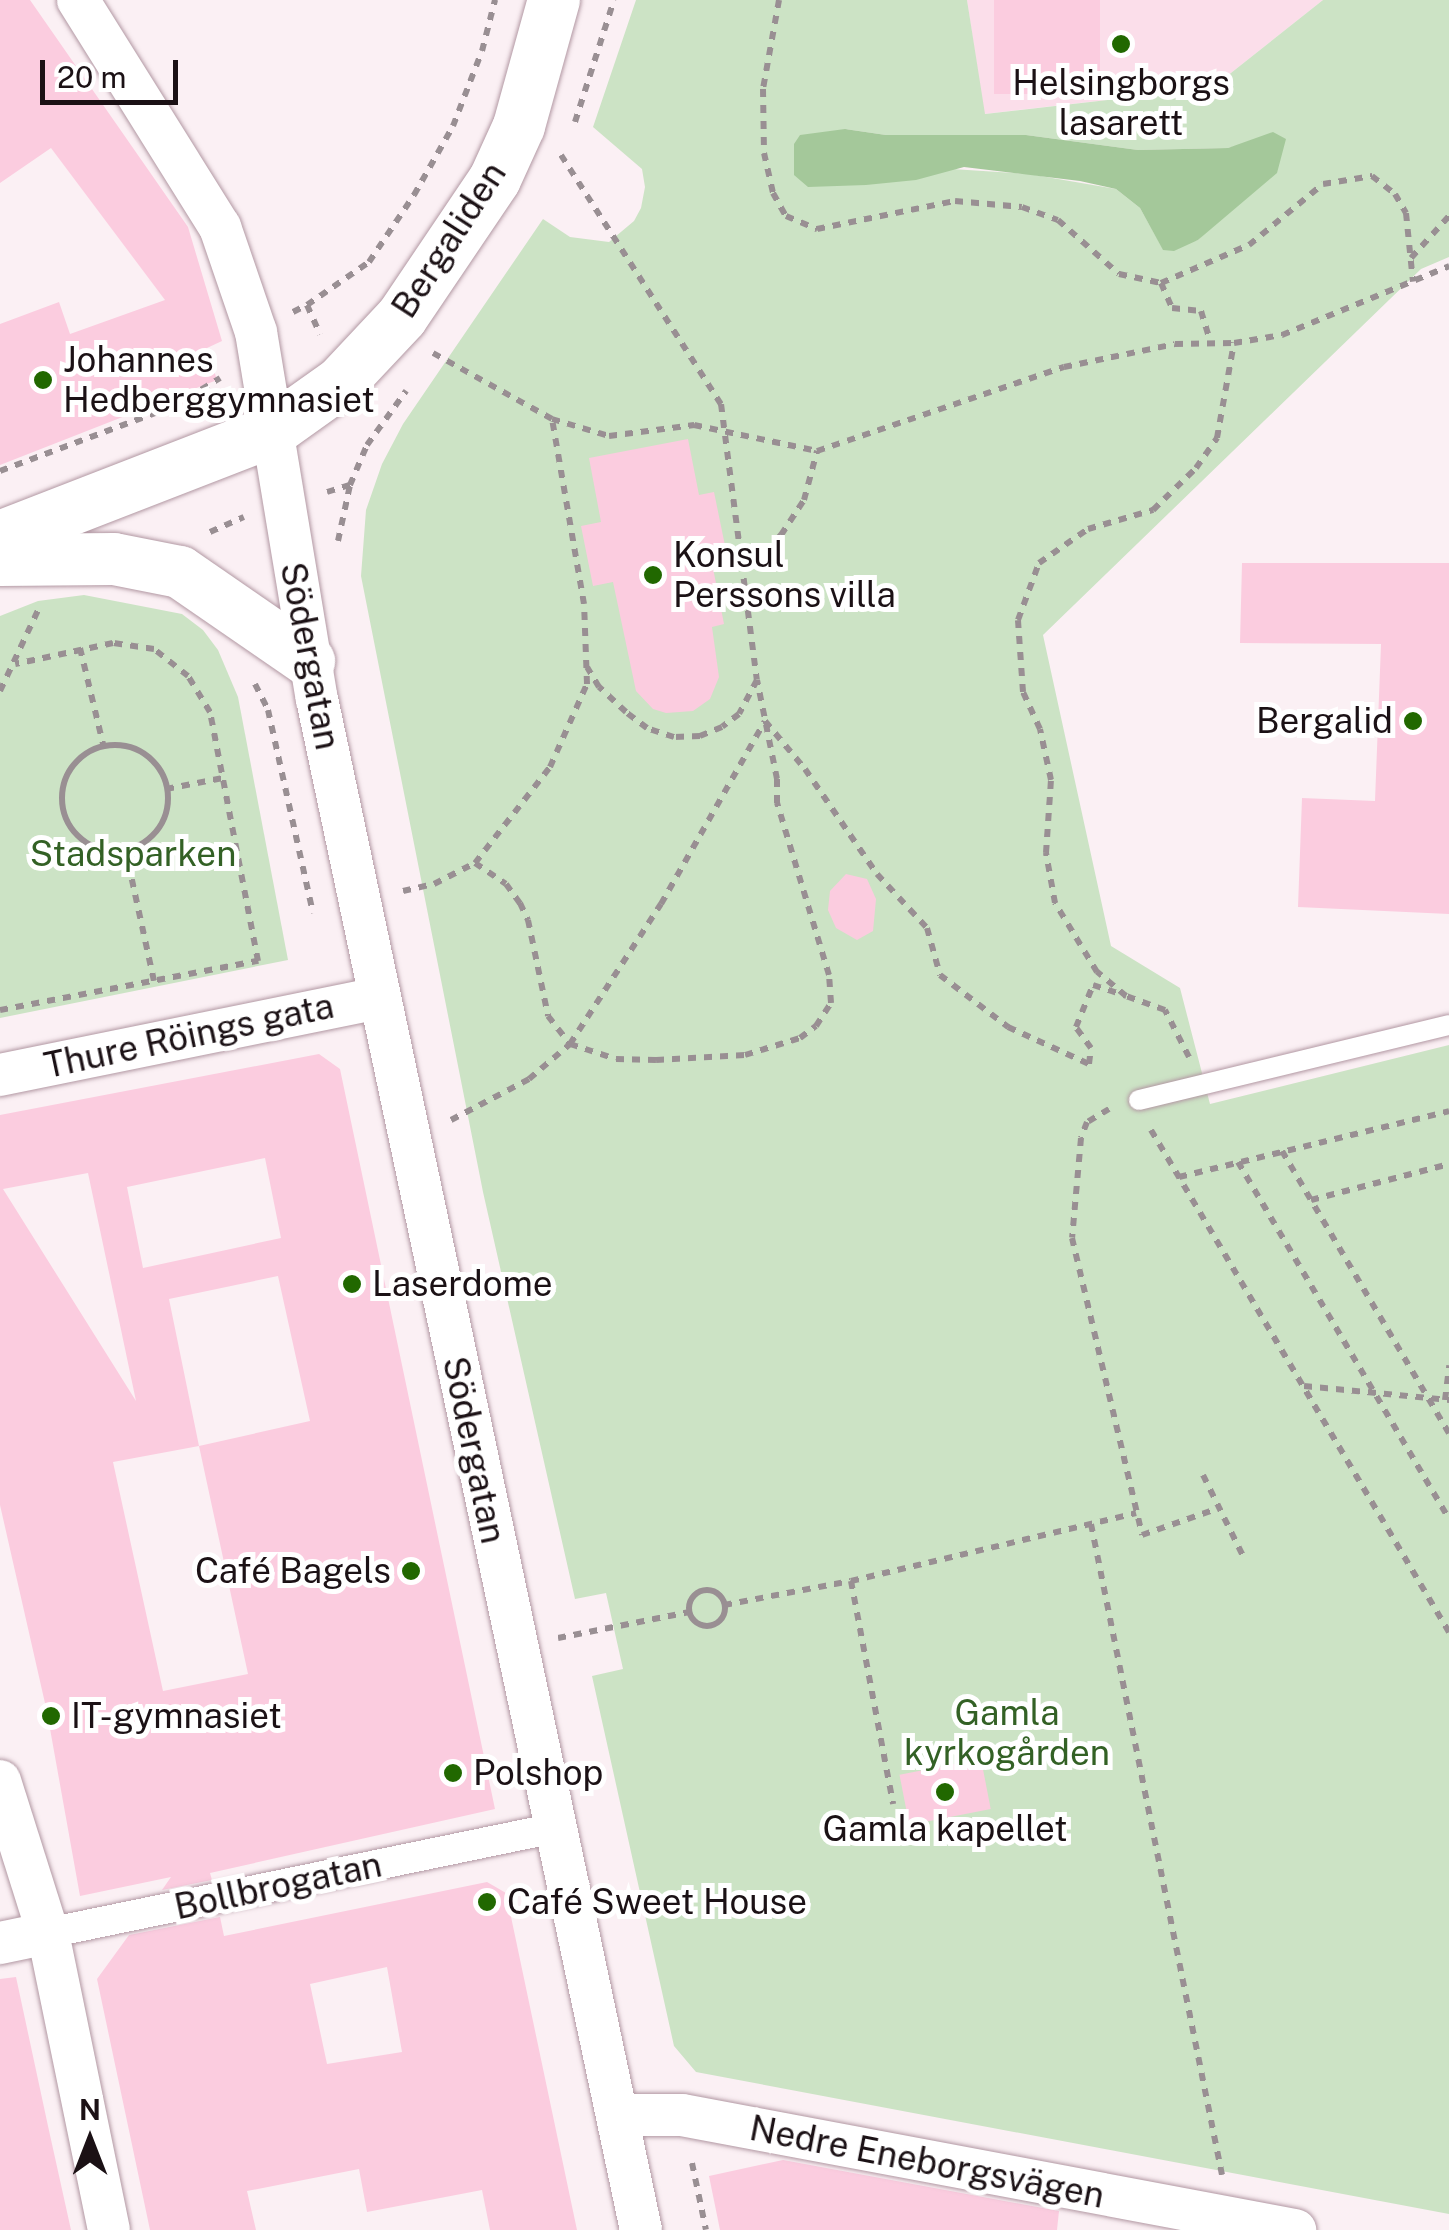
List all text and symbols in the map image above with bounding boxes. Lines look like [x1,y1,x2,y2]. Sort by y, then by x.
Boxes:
marker: Helsingborgs lasarett [1108,31,1134,57]
scale bar [45,40,182,102]
text: 20 m [57,59,126,95]
place label: Helsingborgs lasarett [1012,62,1230,144]
street label: Bergaliden [383,154,515,326]
place label: Johannes Hedberggymnasiet [63,339,375,421]
marker: Johannes Hedberggymnasiet [32,369,54,391]
place label: Konsul Perssons villa [673,534,896,616]
street label: Södergatan [271,559,349,753]
marker: Konsul Perssons villa [642,564,664,586]
place label: Bergalid [1256,700,1393,742]
marker: Bergalid [1402,710,1424,732]
park label: Stadsparken [30,833,236,875]
street label: Thure Röings gata [40,985,338,1087]
place label: Laserdome [372,1263,553,1305]
marker: Laserdome [341,1273,363,1295]
street label: Södergatan [434,1353,514,1547]
place label: Café Bagels [195,1550,391,1592]
marker: Café Bagels [400,1560,422,1582]
park label: Gamla kyrkogården [904,1692,1110,1774]
place label: IT-gymnasiet [71,1695,282,1737]
marker: IT-gymnasiet [40,1705,62,1727]
place label: Polshop [473,1752,603,1794]
marker: Polshop [442,1762,464,1784]
marker: Gamla kapellet [934,1781,956,1803]
place label: Gamla kapellet [822,1808,1068,1850]
street label: Bollbrogatan [171,1844,385,1928]
place label: Café Sweet House [507,1881,807,1923]
marker: Café Sweet House [476,1891,498,1913]
north arrow [40,2090,140,2190]
text: N [79,2093,101,2126]
street label: Nedre Eneborgsvägen [746,2107,1108,2217]

